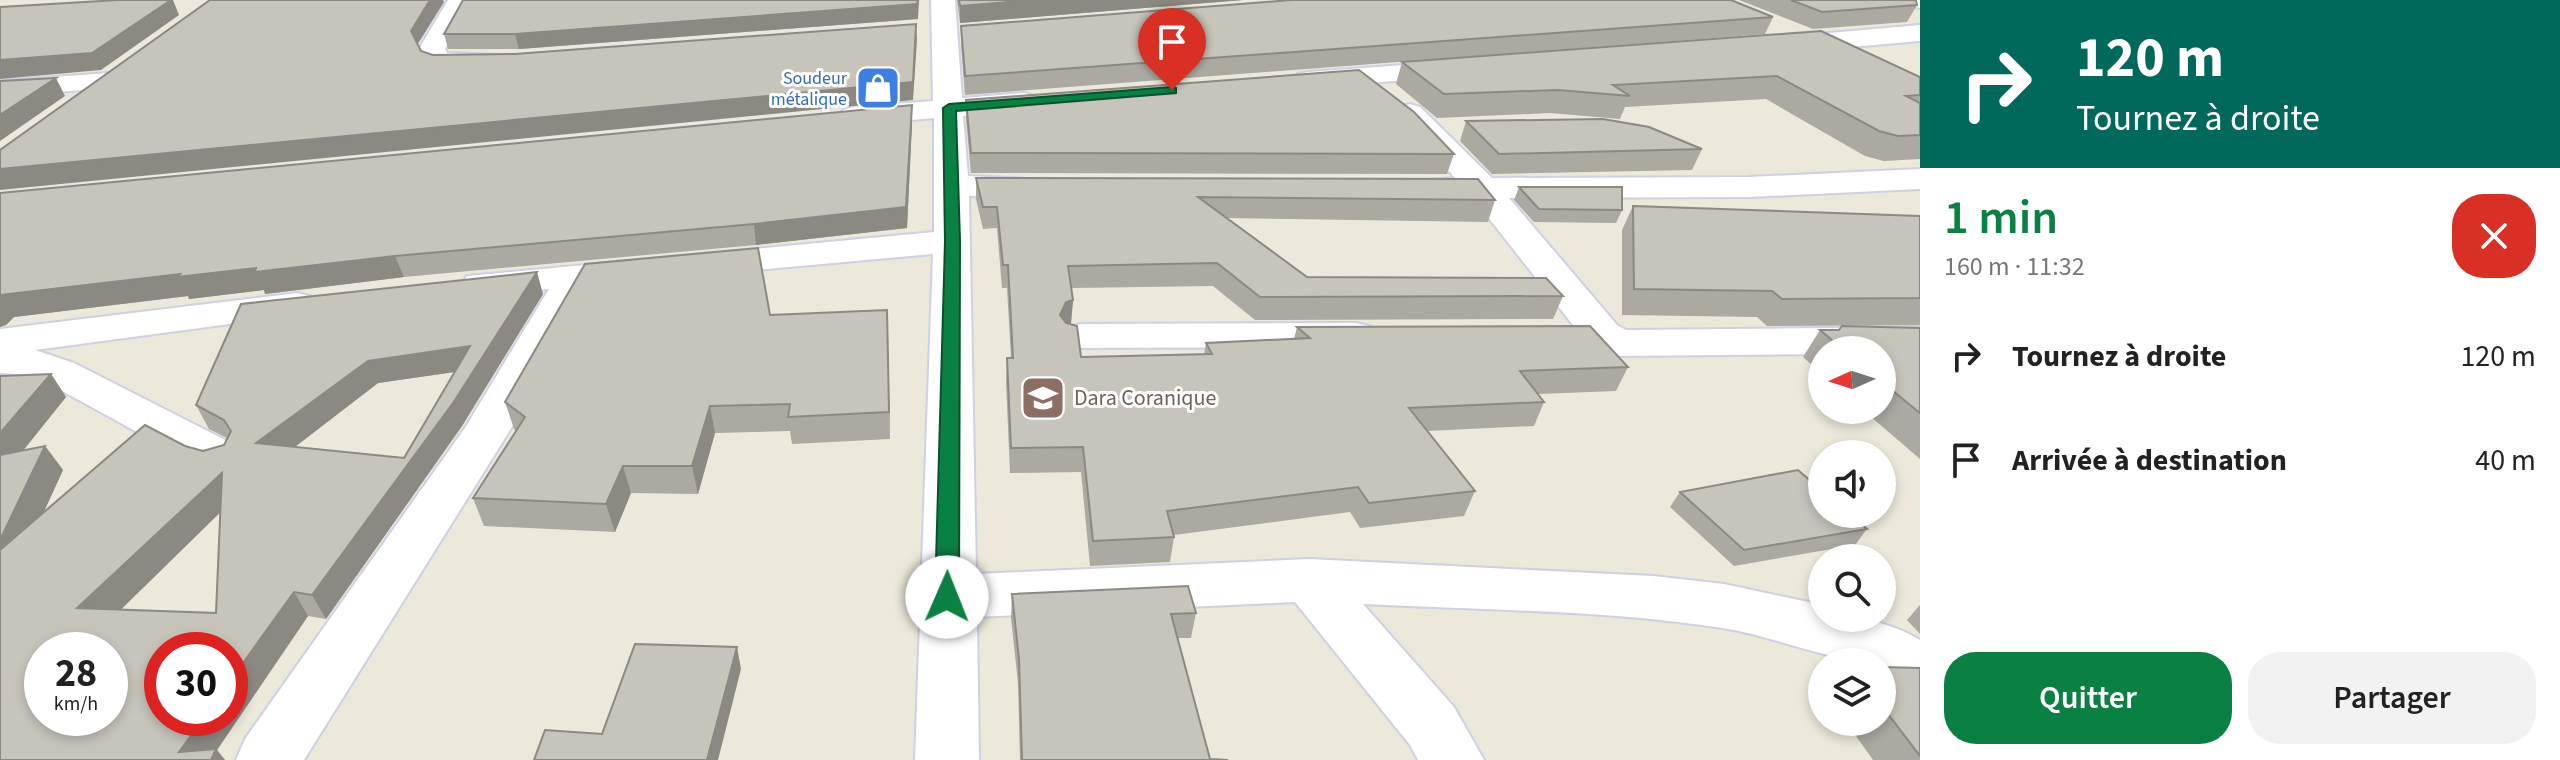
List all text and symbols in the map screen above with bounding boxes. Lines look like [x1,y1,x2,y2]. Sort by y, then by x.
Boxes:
pin [1138,8,1206,90]
text: 120 m [2076,19,2224,98]
icon: arrive [1150,20,1194,64]
icon: right [1944,32,2048,136]
shop icon: Soudeur métalique [854,64,902,112]
place label: Soudeur métalique [771,66,848,112]
text: Tournez à droite [2076,93,2320,144]
text: 1 min [1944,184,2058,252]
button: close [2452,194,2536,278]
text: 160 m · 11:32 [1944,248,2085,285]
icon: right [1944,334,1988,378]
text: Tournez à droite [2012,335,2226,378]
text: 120 m [2460,335,2536,378]
north arrow [1808,336,1896,424]
map controls [1808,336,1896,736]
school or university icon: Dara Coranique [1019,374,1067,422]
place label: Dara Coranique [1074,382,1217,414]
icon: arrive [1944,438,1988,482]
text: Arrivée à destination [2012,439,2287,482]
text: 40 m [2475,439,2536,482]
button: sound [1808,440,1896,528]
button: search [1808,544,1896,632]
position arrow [905,555,989,639]
speed limit sign: 30 [144,632,248,736]
text: 28 [55,645,97,702]
button: layers [1808,648,1896,736]
button: Quitter [1944,652,2232,744]
button: Partager [2248,652,2536,744]
text: km/h [54,690,98,718]

